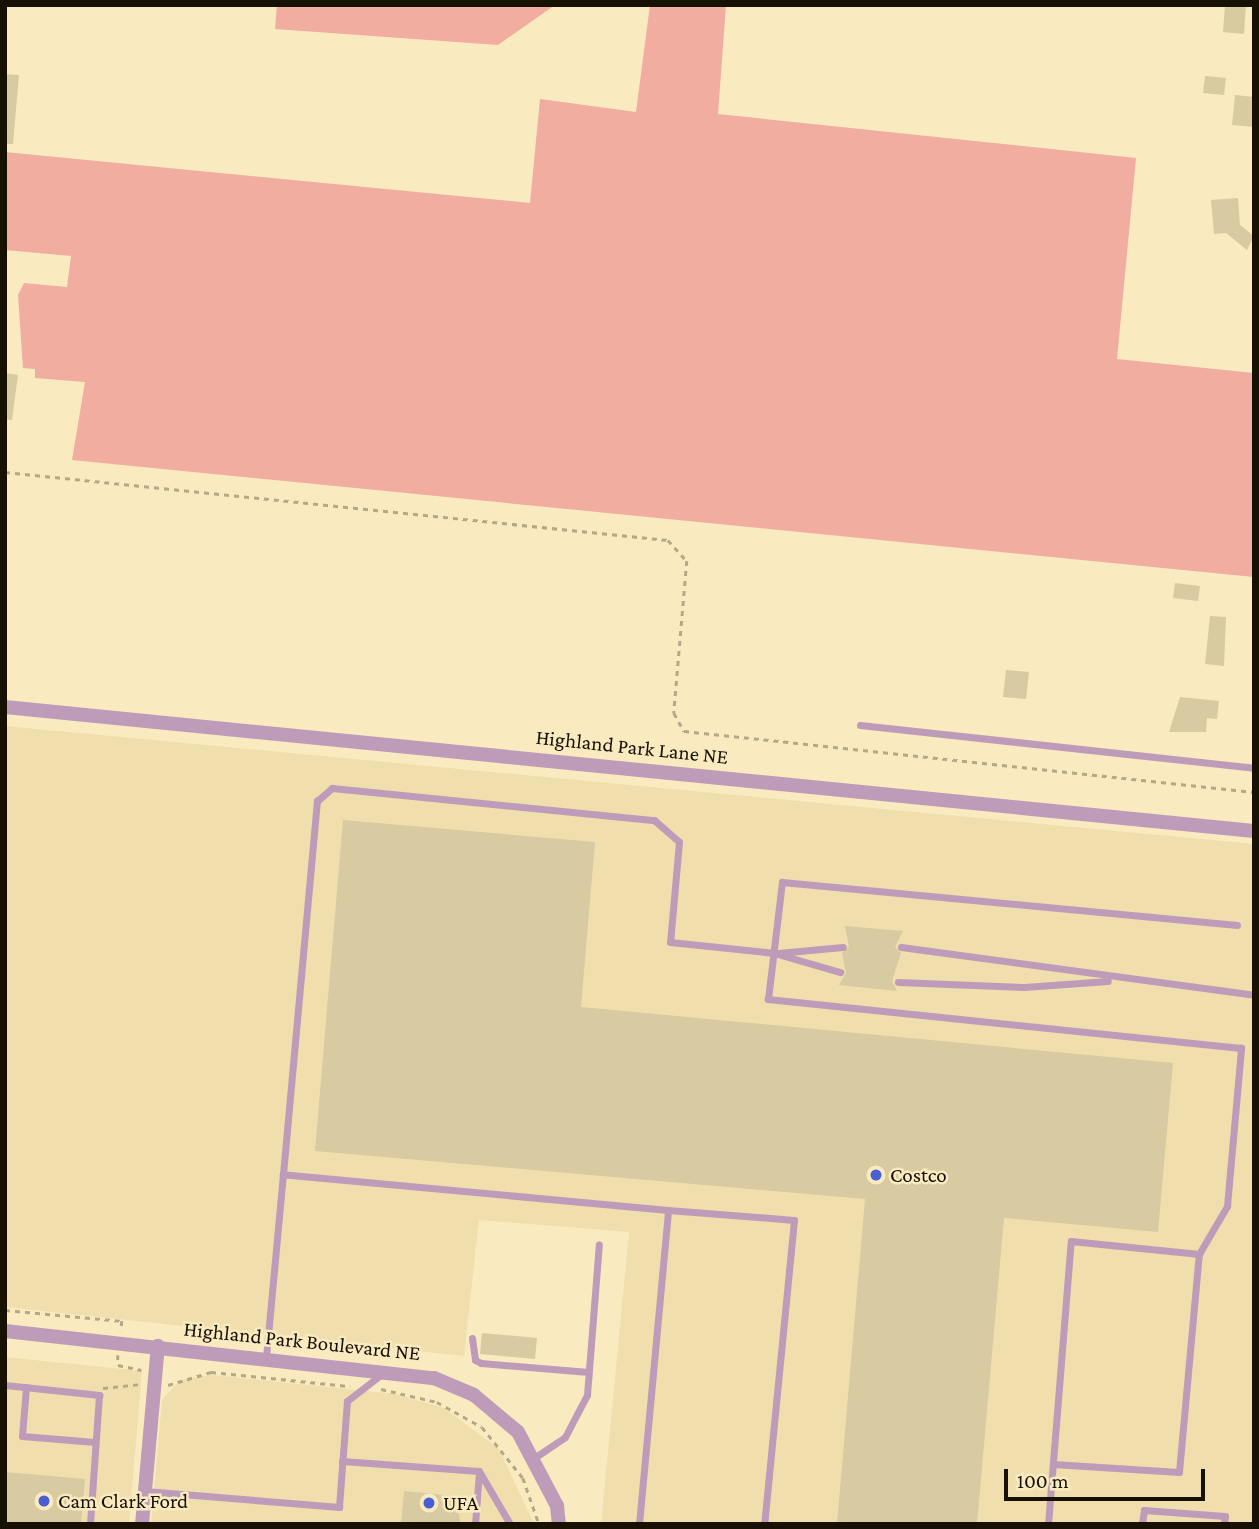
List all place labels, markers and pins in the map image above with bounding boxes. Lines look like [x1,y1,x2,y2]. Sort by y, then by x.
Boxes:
place label: Costco [890,1162,947,1188]
marker: Costco [868,1167,884,1183]
place label: Cam Clark Ford [58,1488,188,1514]
place label: UFA [443,1490,478,1516]
marker: Cam Clark Ford [36,1493,52,1509]
marker: UFA [421,1495,437,1511]

